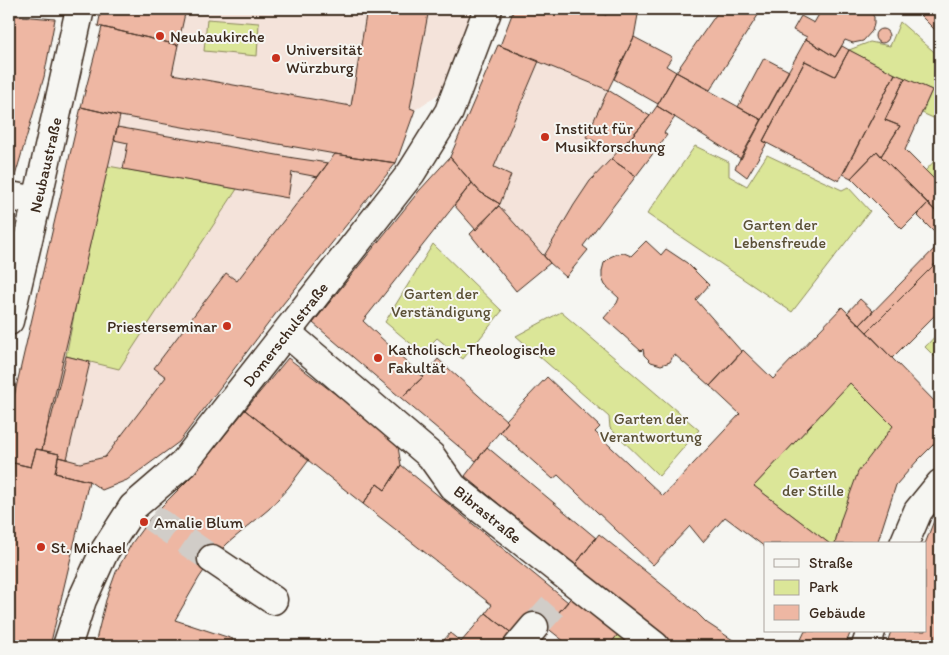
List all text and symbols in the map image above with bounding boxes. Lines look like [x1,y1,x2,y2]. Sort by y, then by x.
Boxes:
place label: Neubaukirche [170,27,265,46]
marker: Neubaukirche [154,30,166,42]
place label: Universität Würzburg [286,40,363,77]
marker: Universität Würzburg [270,52,282,64]
street label: Neubaustraße [25,115,66,215]
place label: Institut für Musikforschung [555,119,666,156]
marker: Institut für Musikforschung [539,131,551,143]
park label: Garten der Lebensfreude [734,215,826,252]
street label: Domerschulstraße [239,278,332,390]
park label: Garten der Verständigung [391,284,492,321]
place label: Priesterseminar [107,317,217,336]
marker: Priesterseminar [221,320,233,332]
place label: Katholisch-Theologische Fakultät [388,340,556,377]
marker: Katholisch-Theologische Fakultät [372,352,384,364]
park label: Garten der Verantwortung [600,409,703,446]
park label: Garten der Stille [782,463,844,500]
street label: Bibrastraße [450,481,525,547]
place label: Amalie Blum [154,513,244,532]
marker: Amalie Blum [138,516,150,528]
place label: St. Michael [51,538,127,557]
marker: St. Michael [35,541,47,553]
legend [764,542,926,632]
text: Straße [809,554,853,572]
text: Park [809,578,839,596]
text: Gebäude [809,604,866,622]

